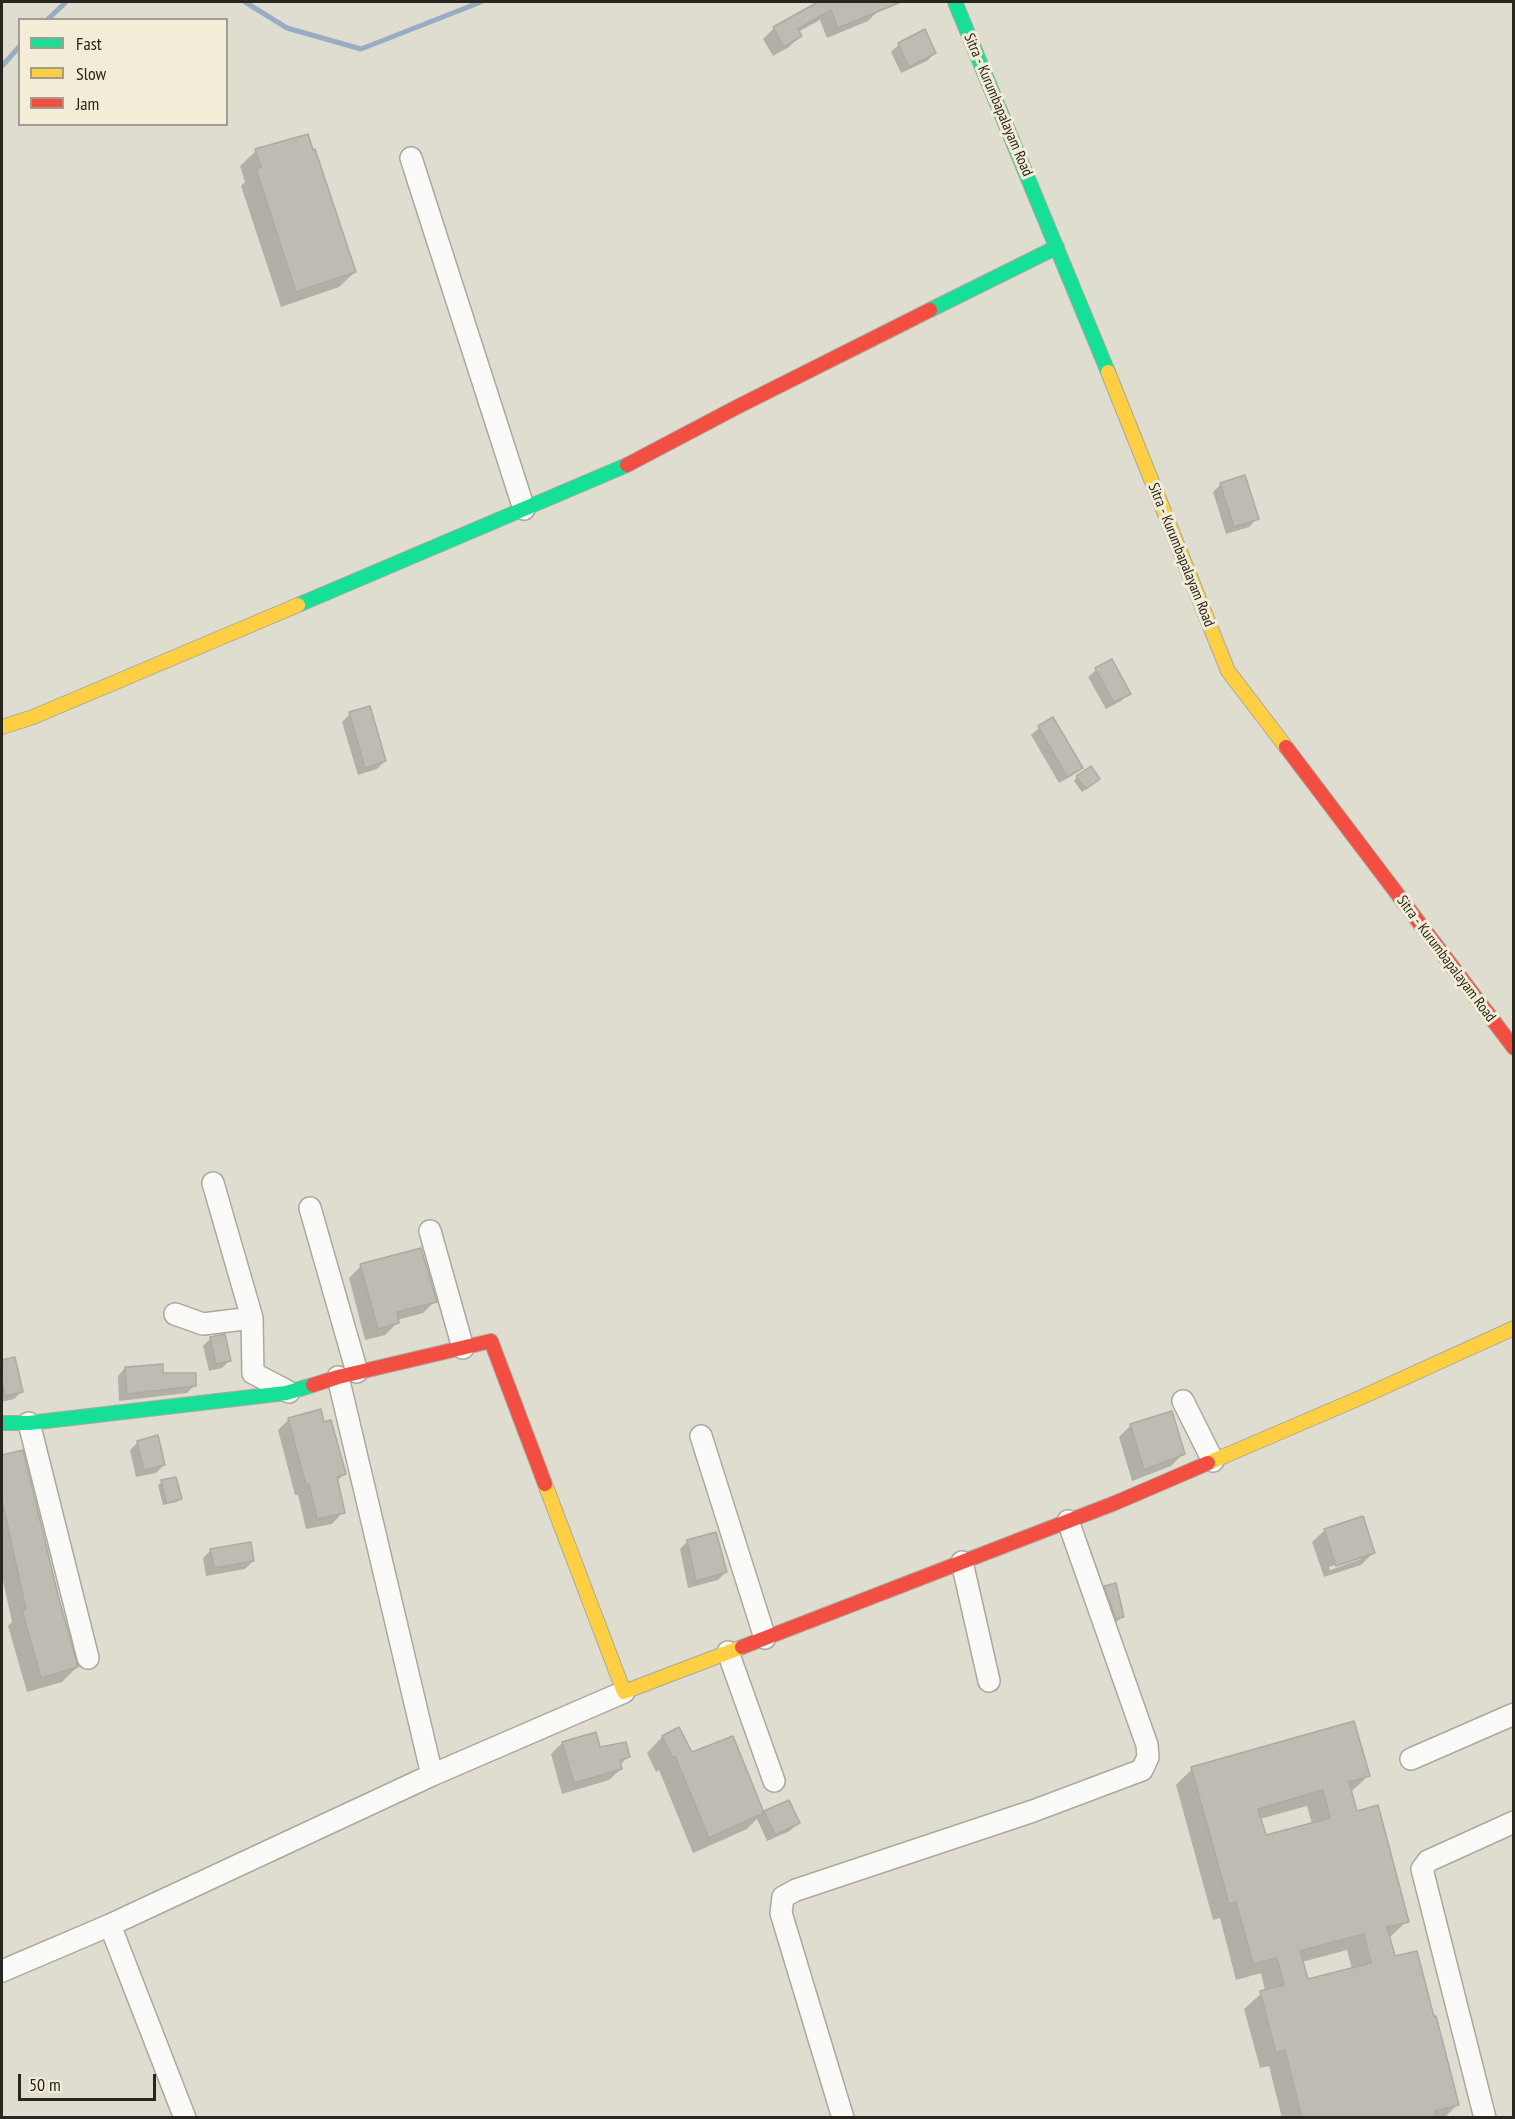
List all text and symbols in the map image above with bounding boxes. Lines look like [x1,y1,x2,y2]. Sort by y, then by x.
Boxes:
legend [18,18,228,126]
street label: Sitra - Kurumbapalayam Road [960,31,1036,179]
text: Fast [76,32,102,55]
text: Slow [76,62,106,85]
text: Jam [76,92,99,115]
street label: Sitra - Kurumbapalayam Road [1144,481,1218,629]
street label: Sitra - Kurumbapalayam Road [1393,892,1499,1026]
scale bar [21,2062,159,2100]
text: 50 m [29,2073,61,2096]

